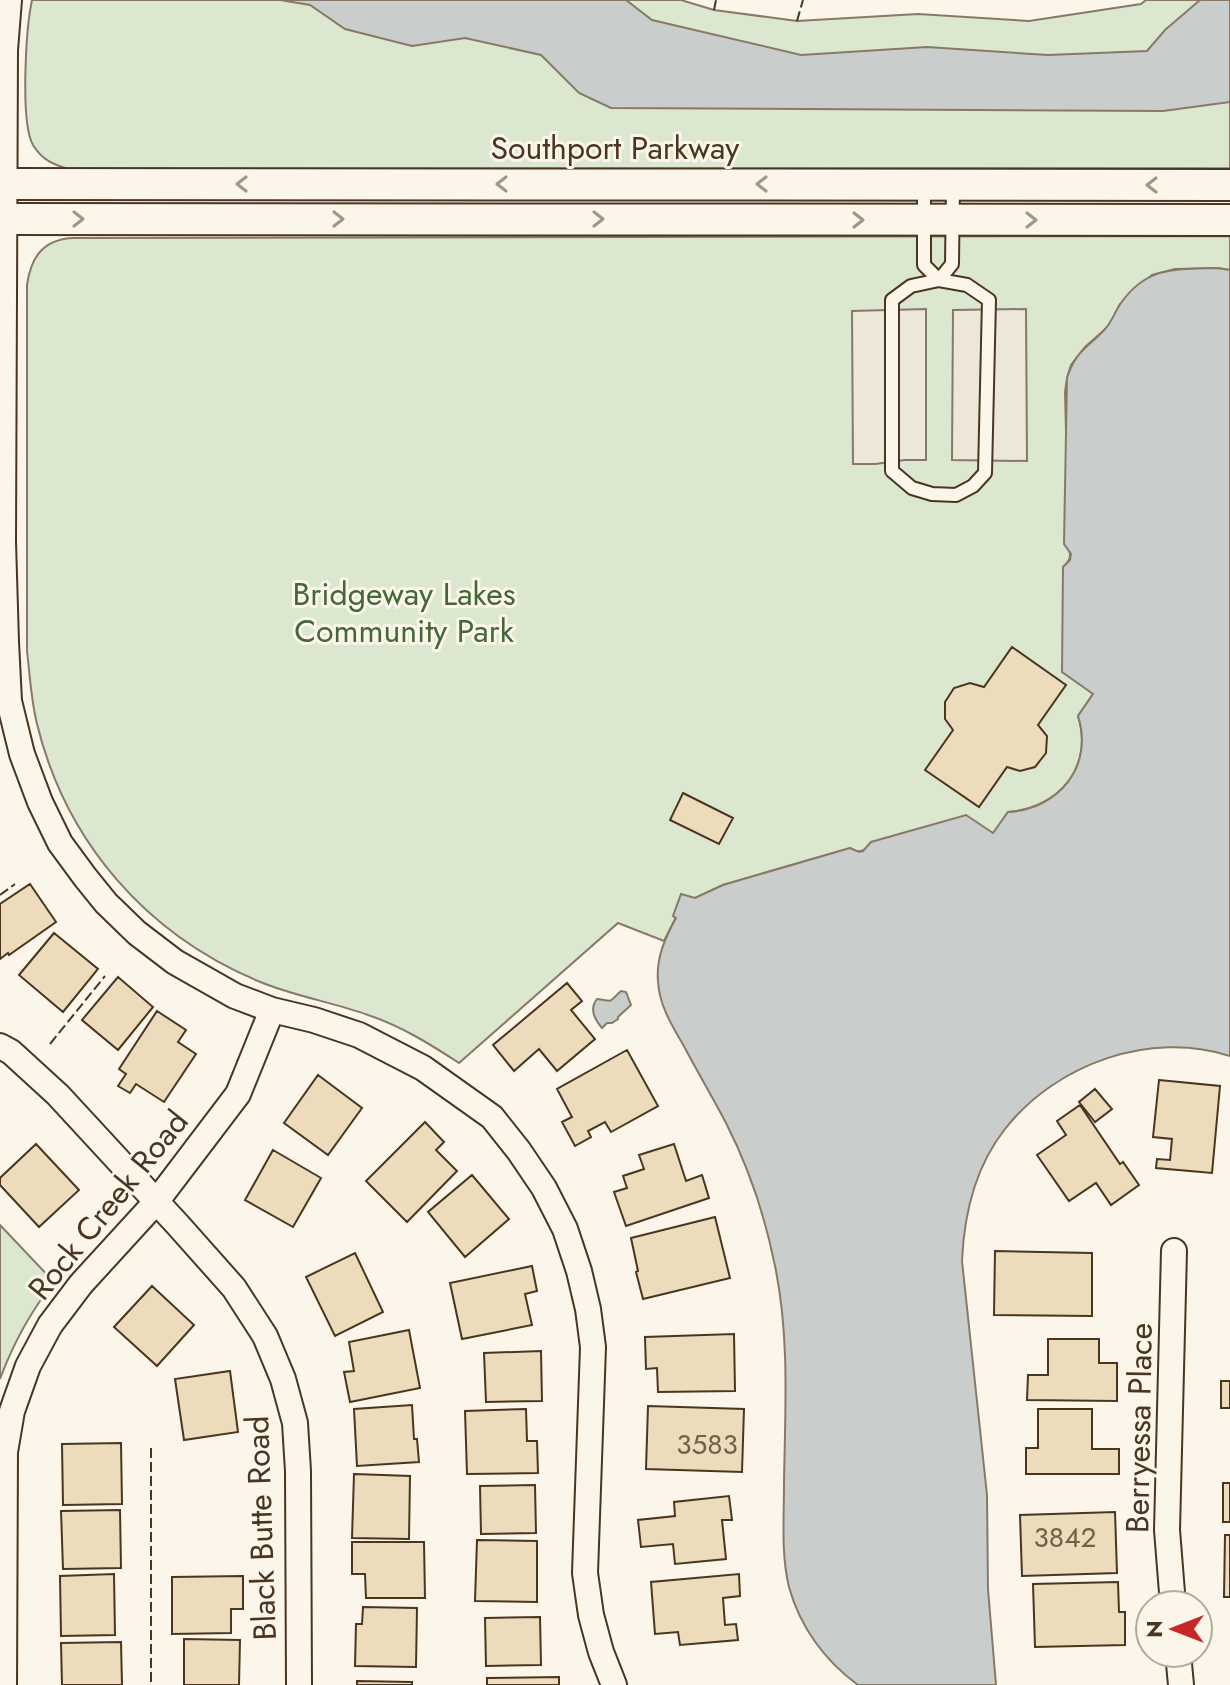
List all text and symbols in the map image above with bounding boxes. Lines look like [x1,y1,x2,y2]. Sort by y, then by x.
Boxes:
street label: Southport Parkway [491,125,740,171]
one-way arrow [235,175,248,193]
one-way arrow [495,175,508,193]
one-way arrow [755,175,768,193]
one-way arrow [1145,176,1158,194]
one-way arrow [72,210,85,228]
one-way arrow [332,210,345,228]
one-way arrow [592,210,605,228]
one-way arrow [852,211,865,229]
one-way arrow [1025,211,1038,229]
park label: Bridgeway Lakes Community Park [292,571,516,654]
street label: Rock Creek Road [17,1100,199,1310]
street label: Berryessa Place [1114,1323,1164,1533]
street label: Black Butte Road [234,1415,288,1641]
house number: 3583 [676,1424,738,1465]
house number: 3842 [1034,1517,1096,1558]
north arrow [1134,1589,1214,1669]
text: N [1138,1620,1170,1638]

